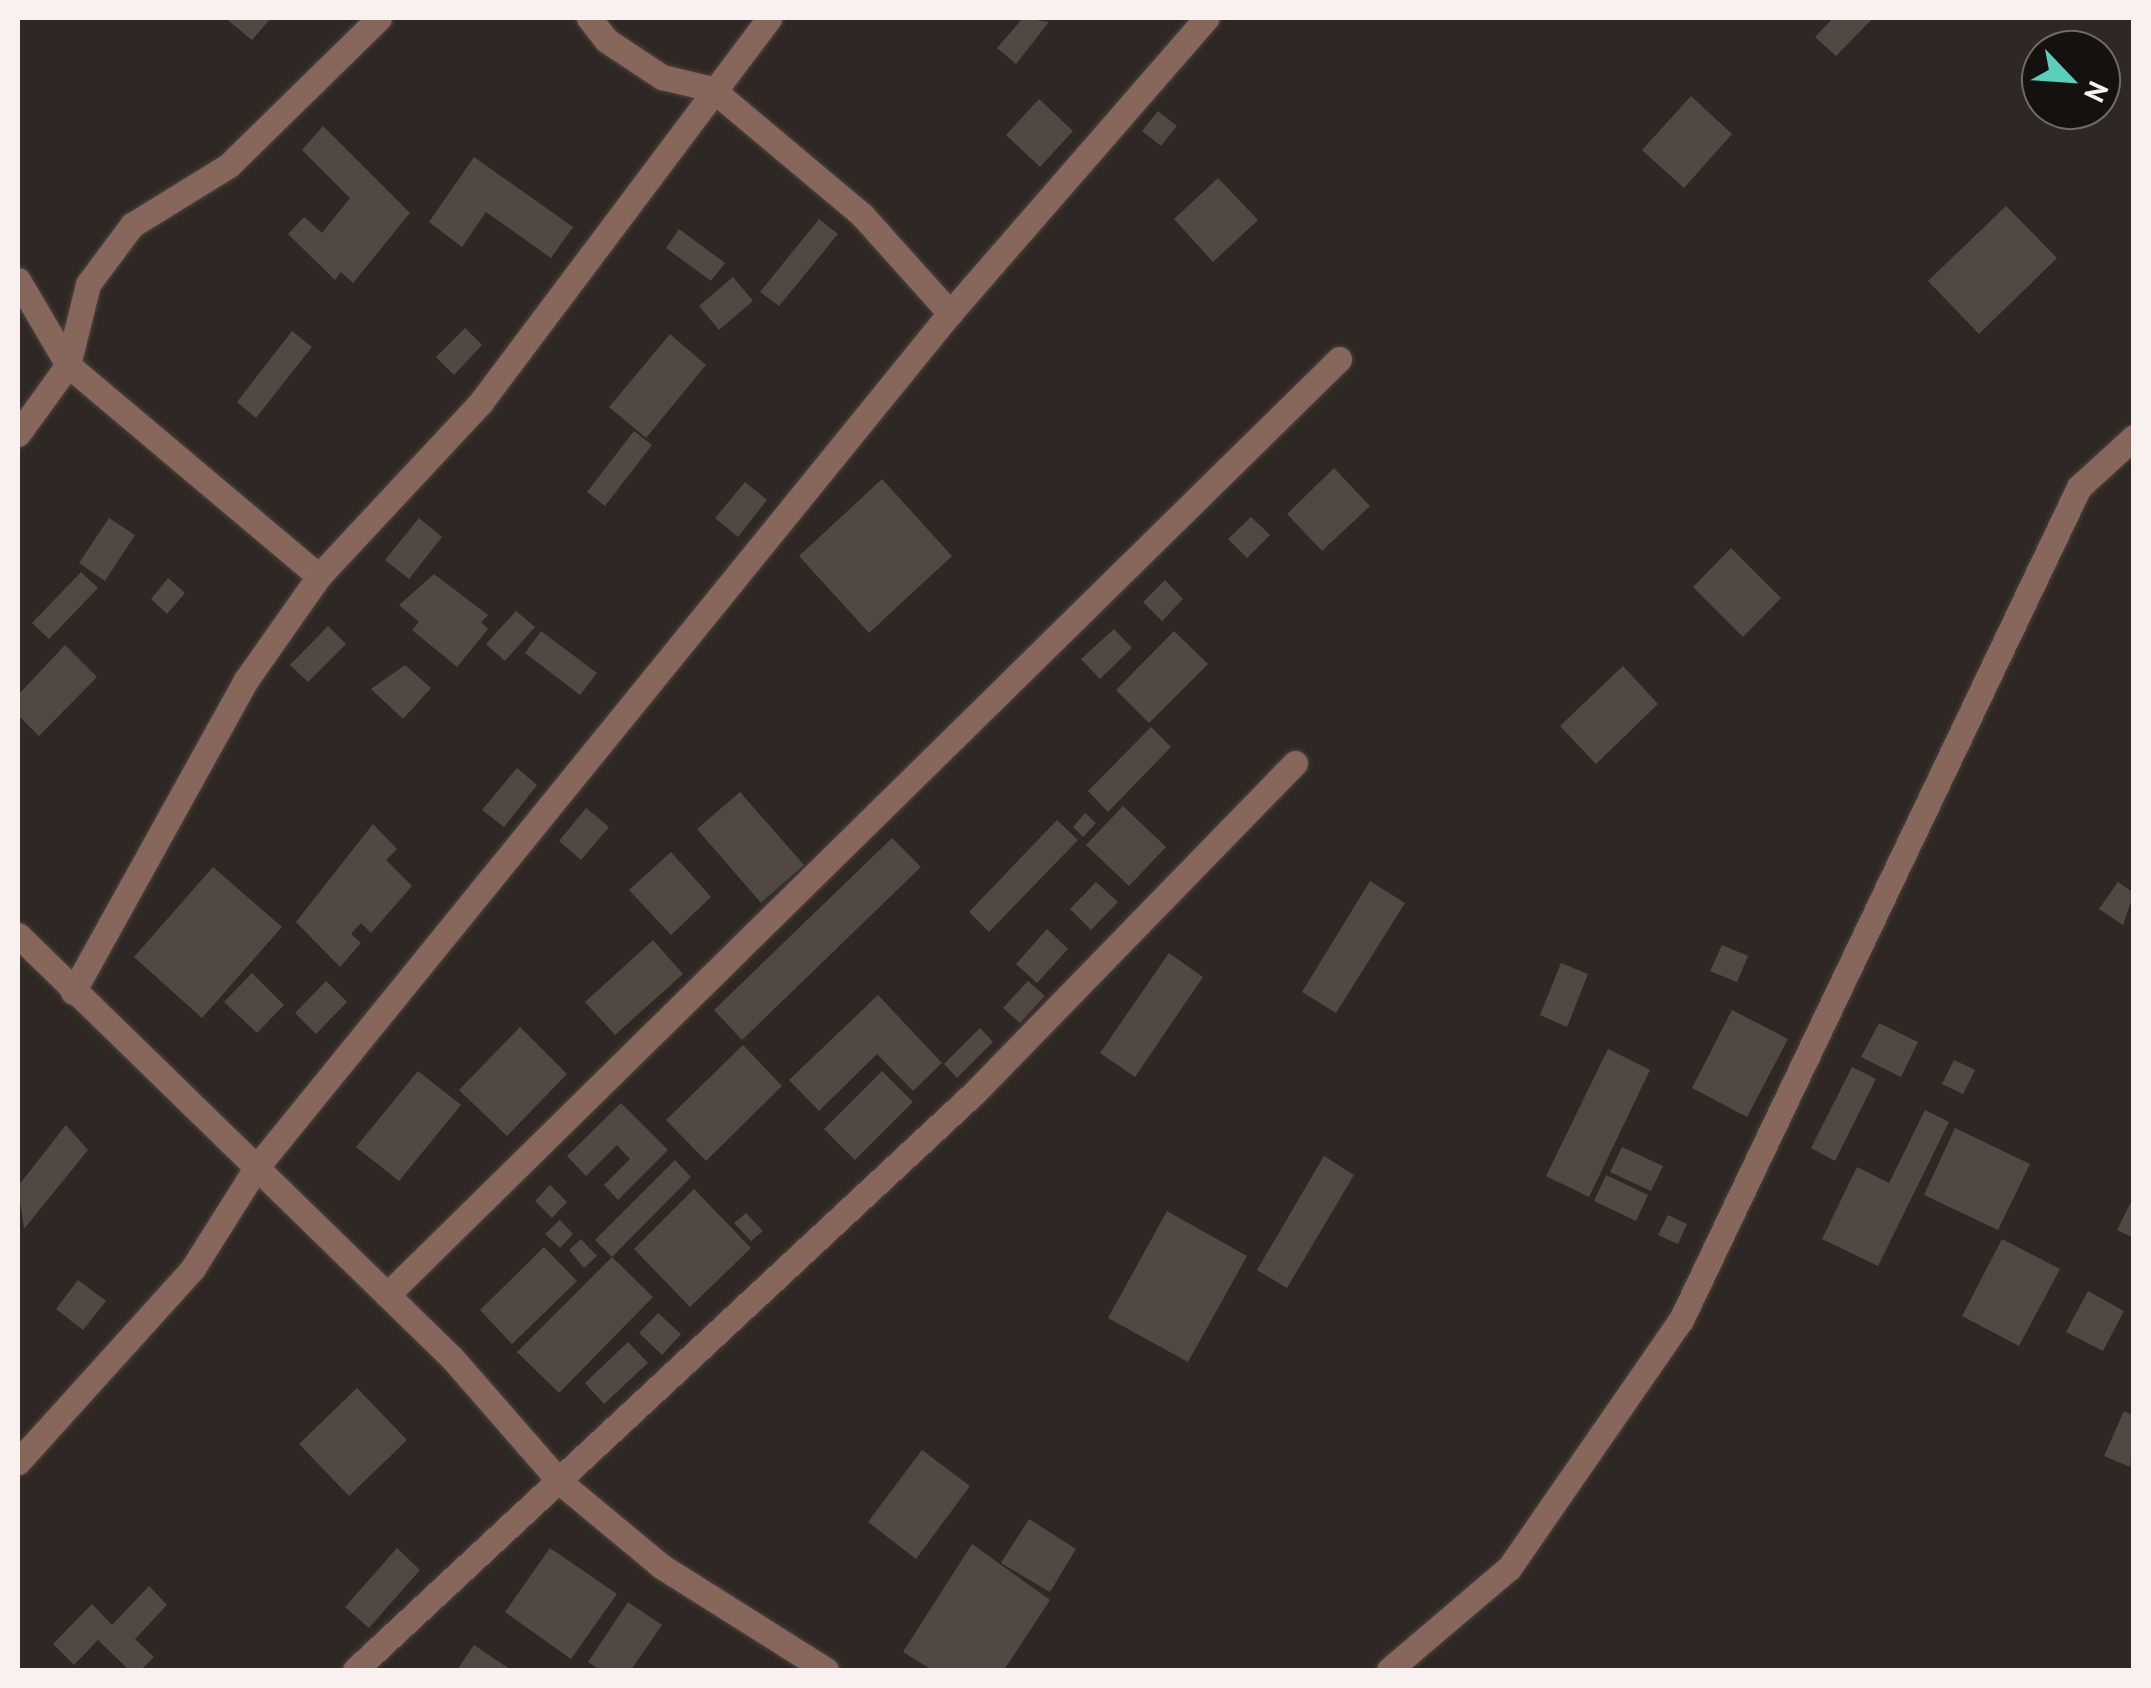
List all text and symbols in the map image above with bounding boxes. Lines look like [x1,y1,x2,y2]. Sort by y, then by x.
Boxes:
north arrow [2021,30,2121,130]
text: N [2076,76,2117,108]

